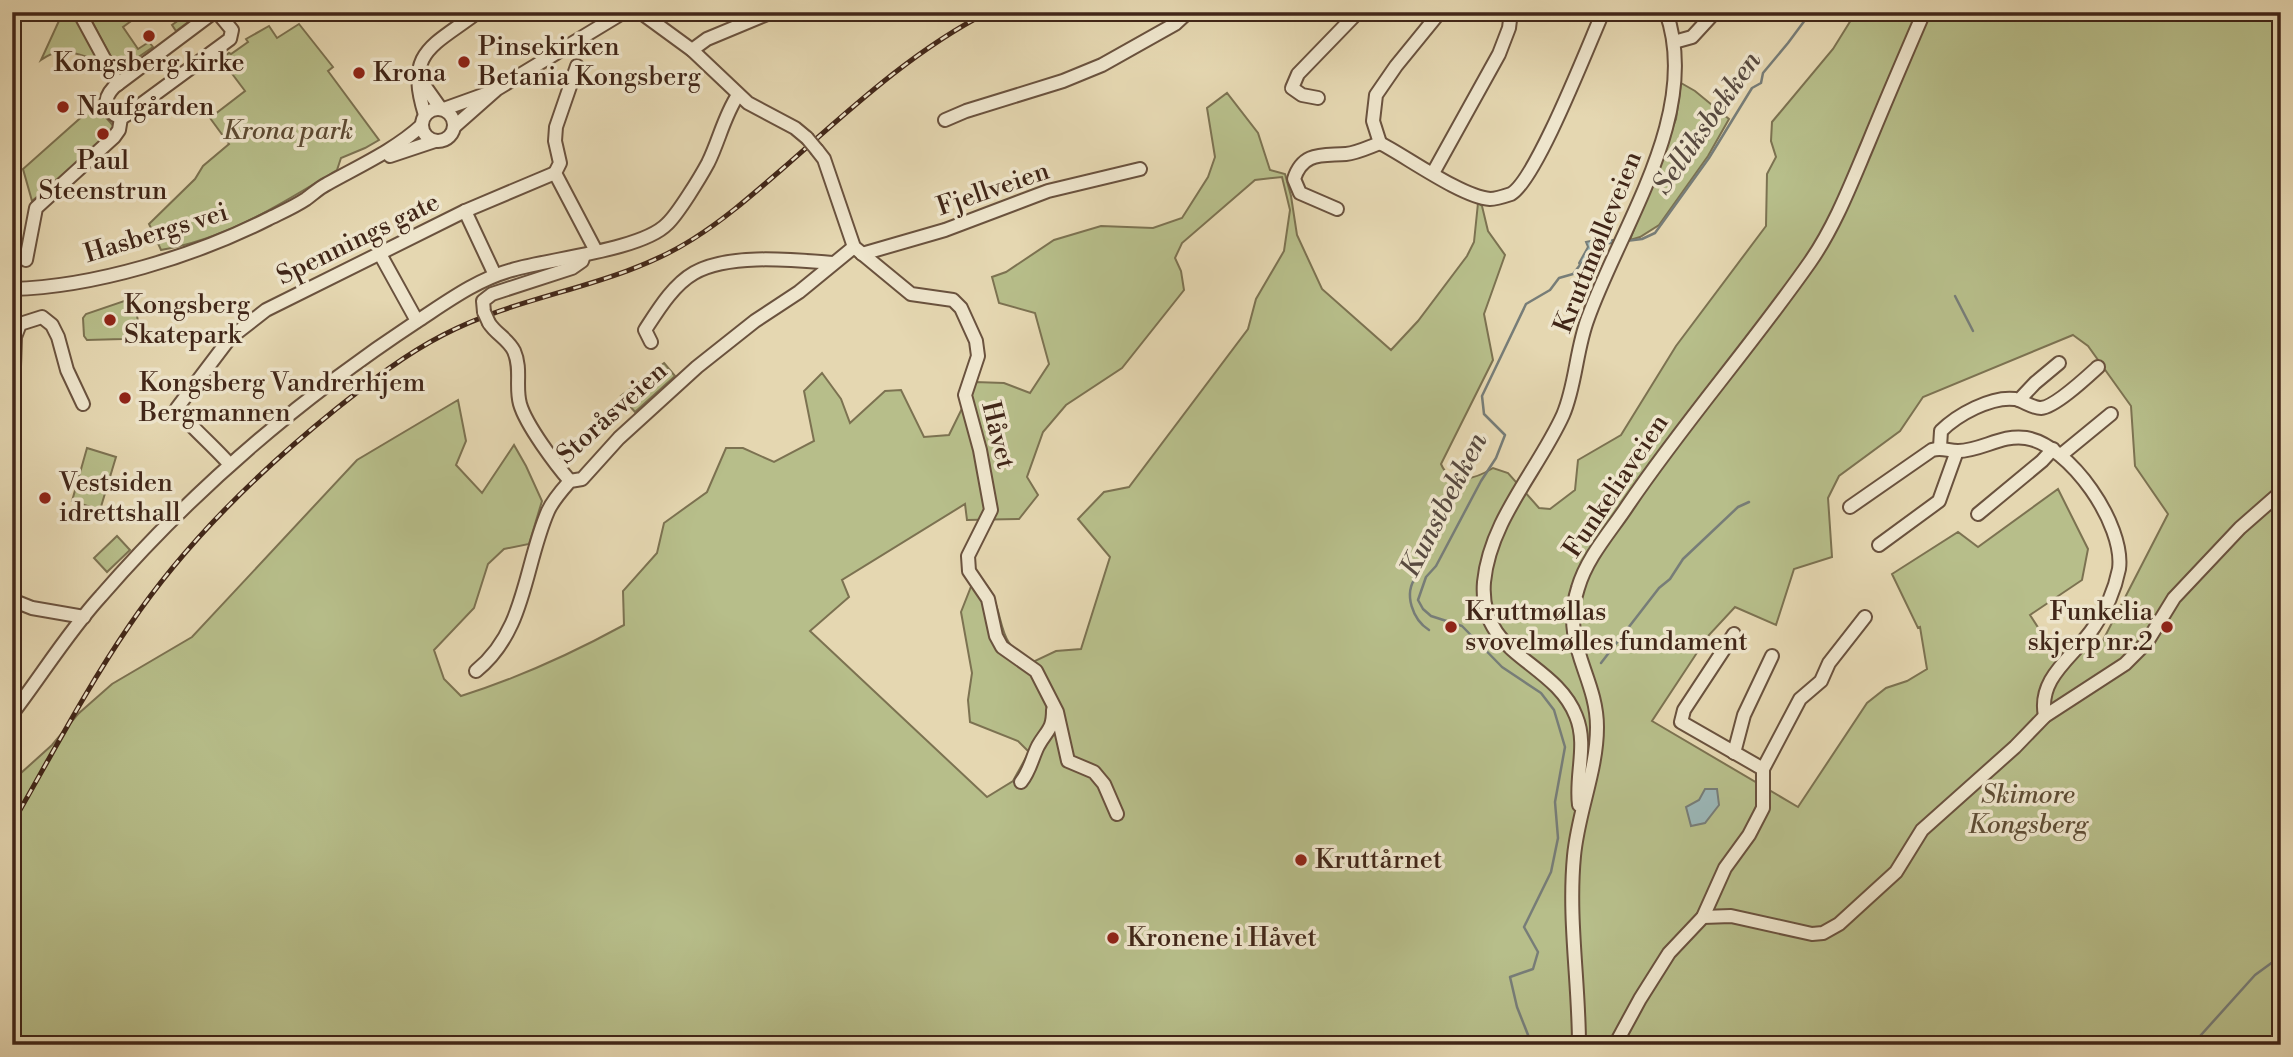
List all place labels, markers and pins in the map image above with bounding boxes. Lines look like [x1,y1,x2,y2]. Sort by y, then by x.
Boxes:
marker: Kongsberg kirke [141,28,157,44]
place label: Pinsekirken Betania Kongsberg [477,31,701,93]
place label: Kongsberg kirke [53,47,245,79]
marker: Pinsekirken Betania Kongsberg [456,54,472,70]
place label: Krona [373,57,447,89]
marker: Krona [351,65,367,81]
place label: Naufgården [77,91,214,123]
marker: Naufgården [55,99,71,115]
marker: Paul Steenstrun [95,126,111,142]
place label: Paul Steenstrun [39,145,167,207]
place label: Kongsberg Skatepark [124,289,251,351]
marker: Kongsberg Skatepark [102,312,118,328]
place label: Kongsberg Vandrerhjem Bergmannen [138,367,425,429]
marker: Kongsberg Vandrerhjem Bergmannen [117,390,133,406]
place label: Vestsiden idrettshall [58,467,181,529]
marker: Vestsiden idrettshall [37,490,53,506]
place label: Kruttmøllas svovelmølles fundament [1465,596,1748,658]
place label: Funkelia skjerp nr.2 [2028,596,2154,658]
marker: Kruttmøllas svovelmølles fundament [1443,619,1459,635]
marker: Funkelia skjerp nr.2 [2159,619,2175,635]
place label: Kruttårnet [1315,844,1442,876]
marker: Kruttårnet [1293,852,1309,868]
place label: Kronene i Håvet [1127,922,1317,954]
marker: Kronene i Håvet [1105,930,1121,946]

